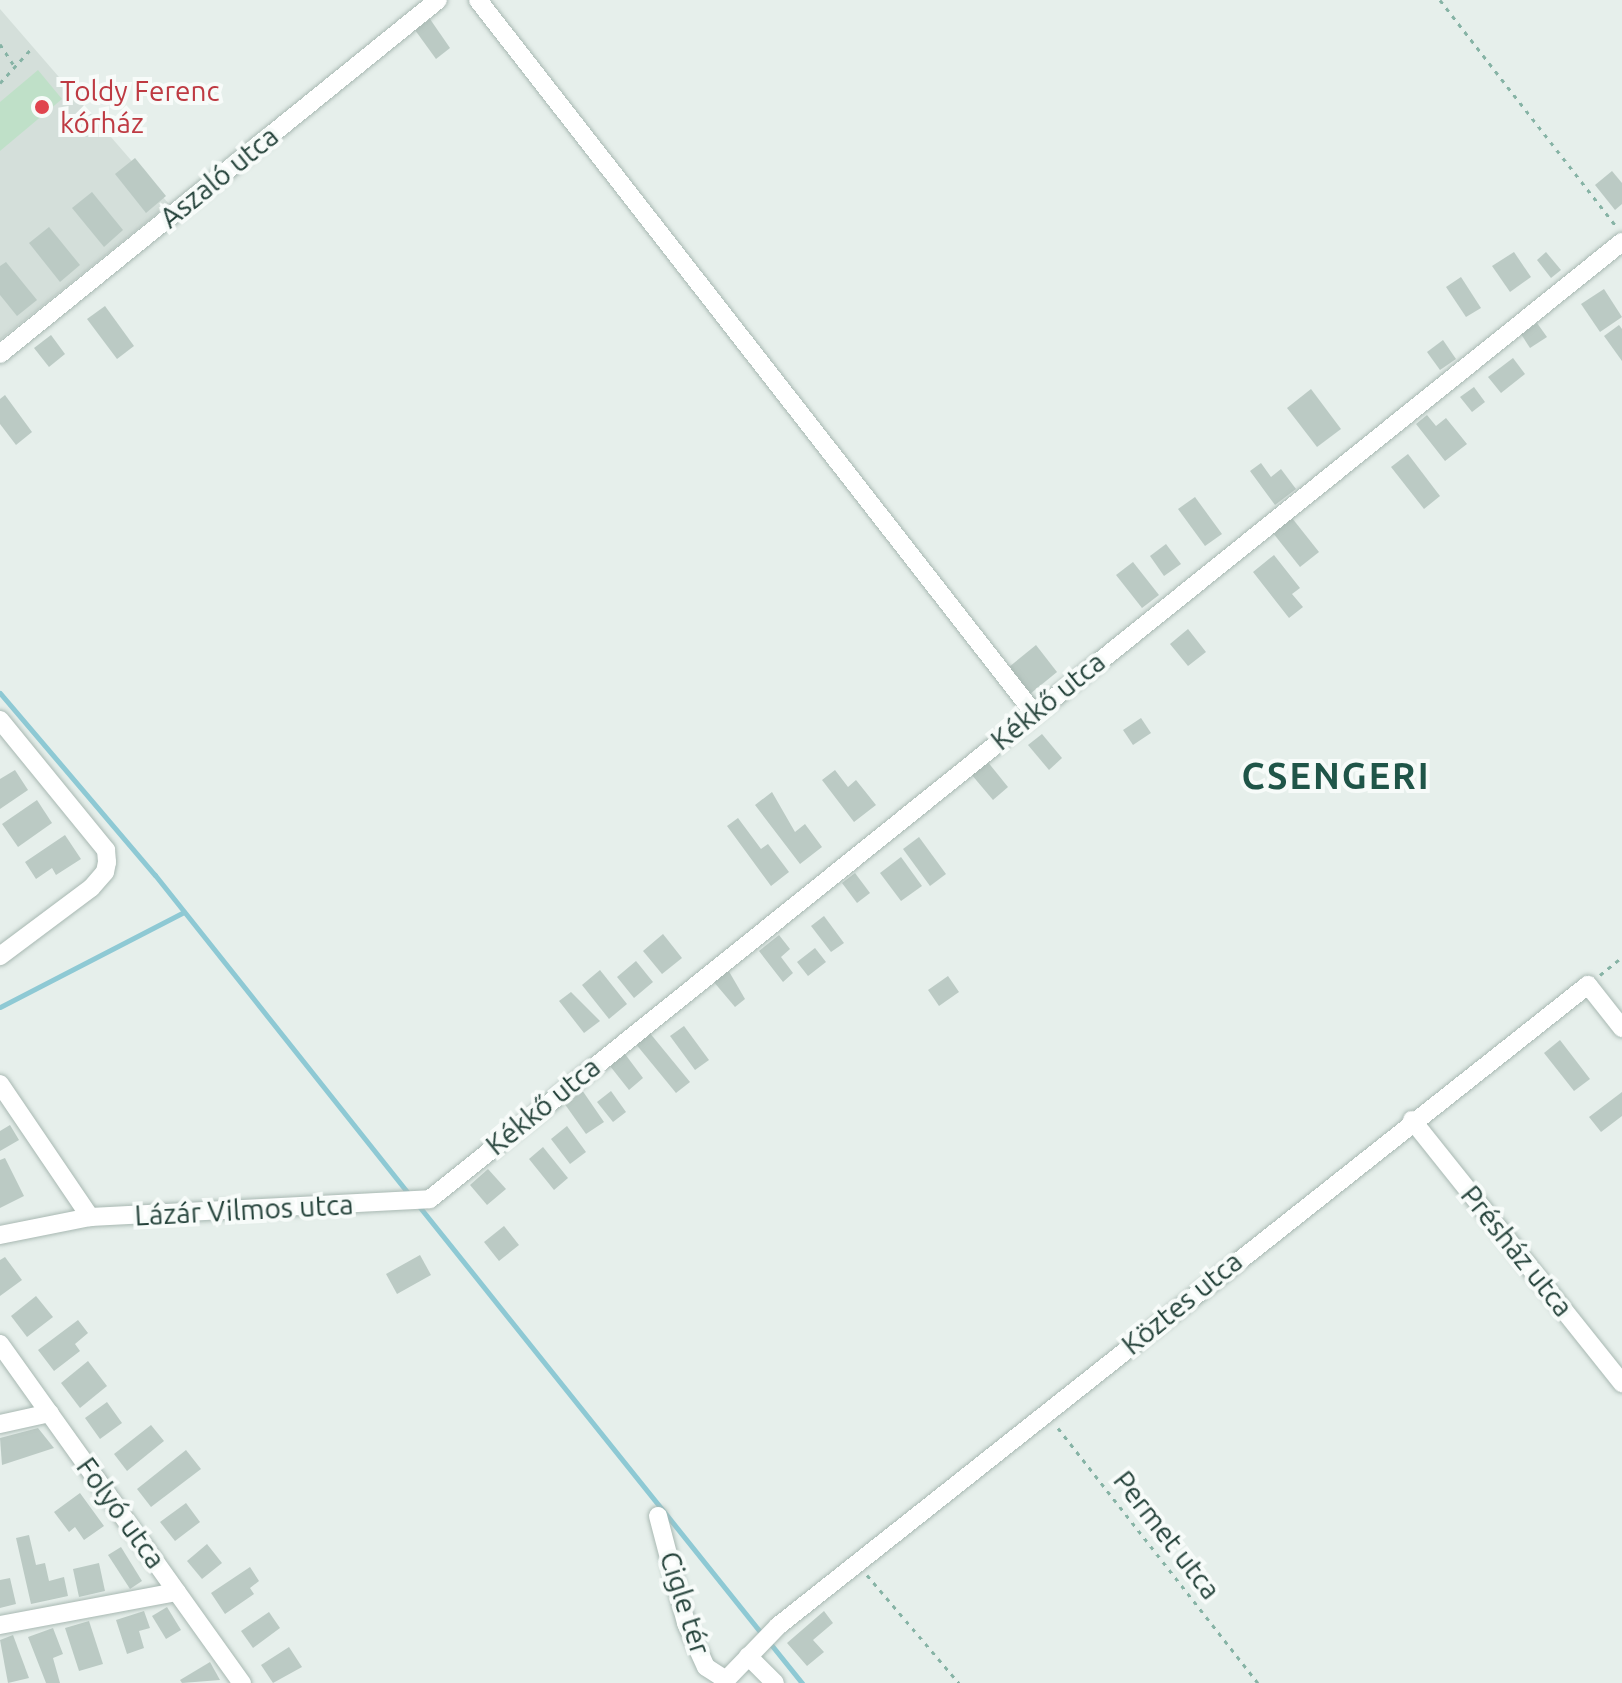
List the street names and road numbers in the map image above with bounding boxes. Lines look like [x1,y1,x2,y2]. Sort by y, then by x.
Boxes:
street label: Aszaló utca [153,119,285,235]
street label: Kékkő utca [984,645,1112,757]
street label: Kékkő utca [479,1050,607,1162]
street label: Présház utca [1454,1179,1580,1323]
street label: Lázár Vilmos utca [134,1187,354,1233]
street label: Köztes utca [1115,1244,1249,1362]
street label: Folyó utca [70,1451,172,1575]
street label: Permet utca [1106,1464,1228,1606]
street label: Cigle tér [653,1547,717,1659]

